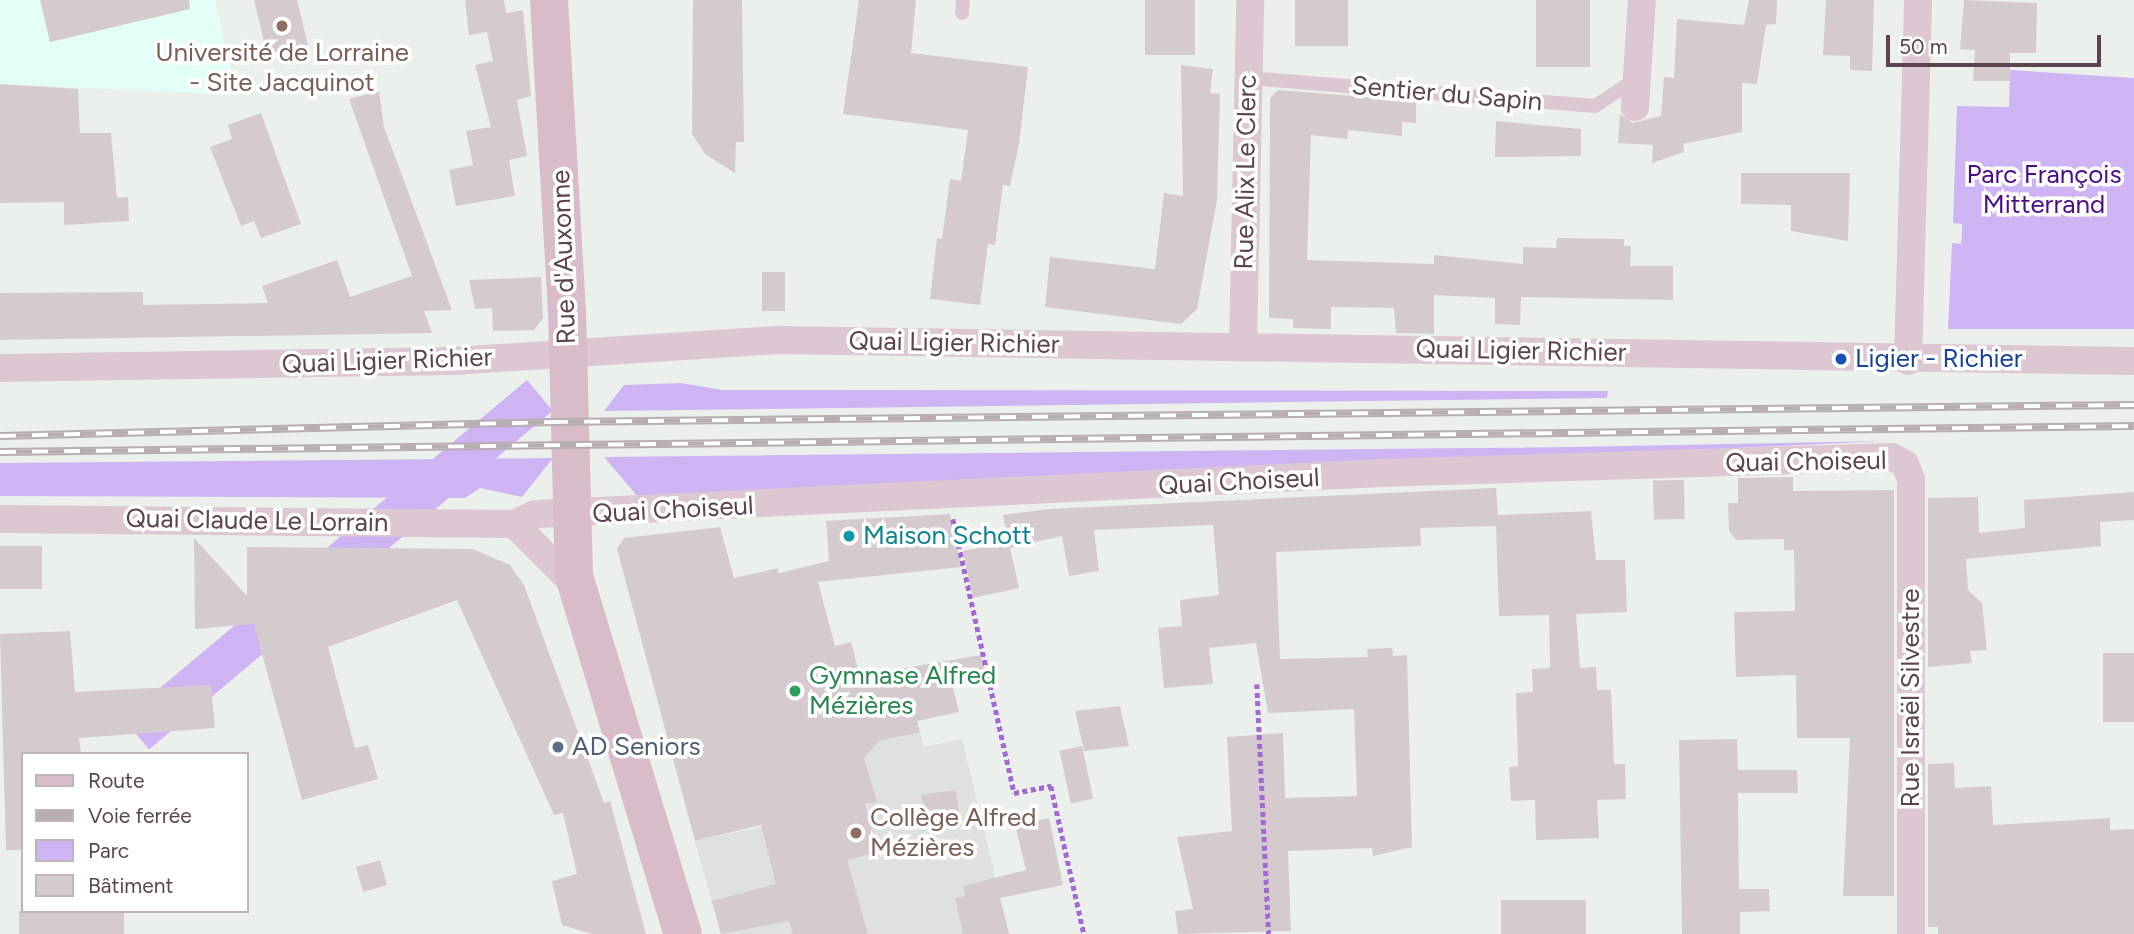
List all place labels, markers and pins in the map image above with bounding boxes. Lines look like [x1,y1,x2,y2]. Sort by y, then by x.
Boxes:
marker: Université de Lorraine - Site Jacquinot [274,18,290,34]
place label: Université de Lorraine - Site Jacquinot [155,37,409,98]
place label: Ligier - Richier [1855,343,2022,375]
marker: Ligier - Richier [1833,351,1849,367]
place label: Maison Schott [863,520,1032,552]
marker: Maison Schott [841,528,857,544]
place label: Gymnase Alfred Mézières [809,660,996,722]
marker: Gymnase Alfred Mézières [787,683,803,699]
place label: AD Seniors [572,731,701,763]
marker: AD Seniors [550,739,566,755]
place label: Collège Alfred Mézières [870,802,1037,864]
marker: Collège Alfred Mézières [848,825,864,841]

